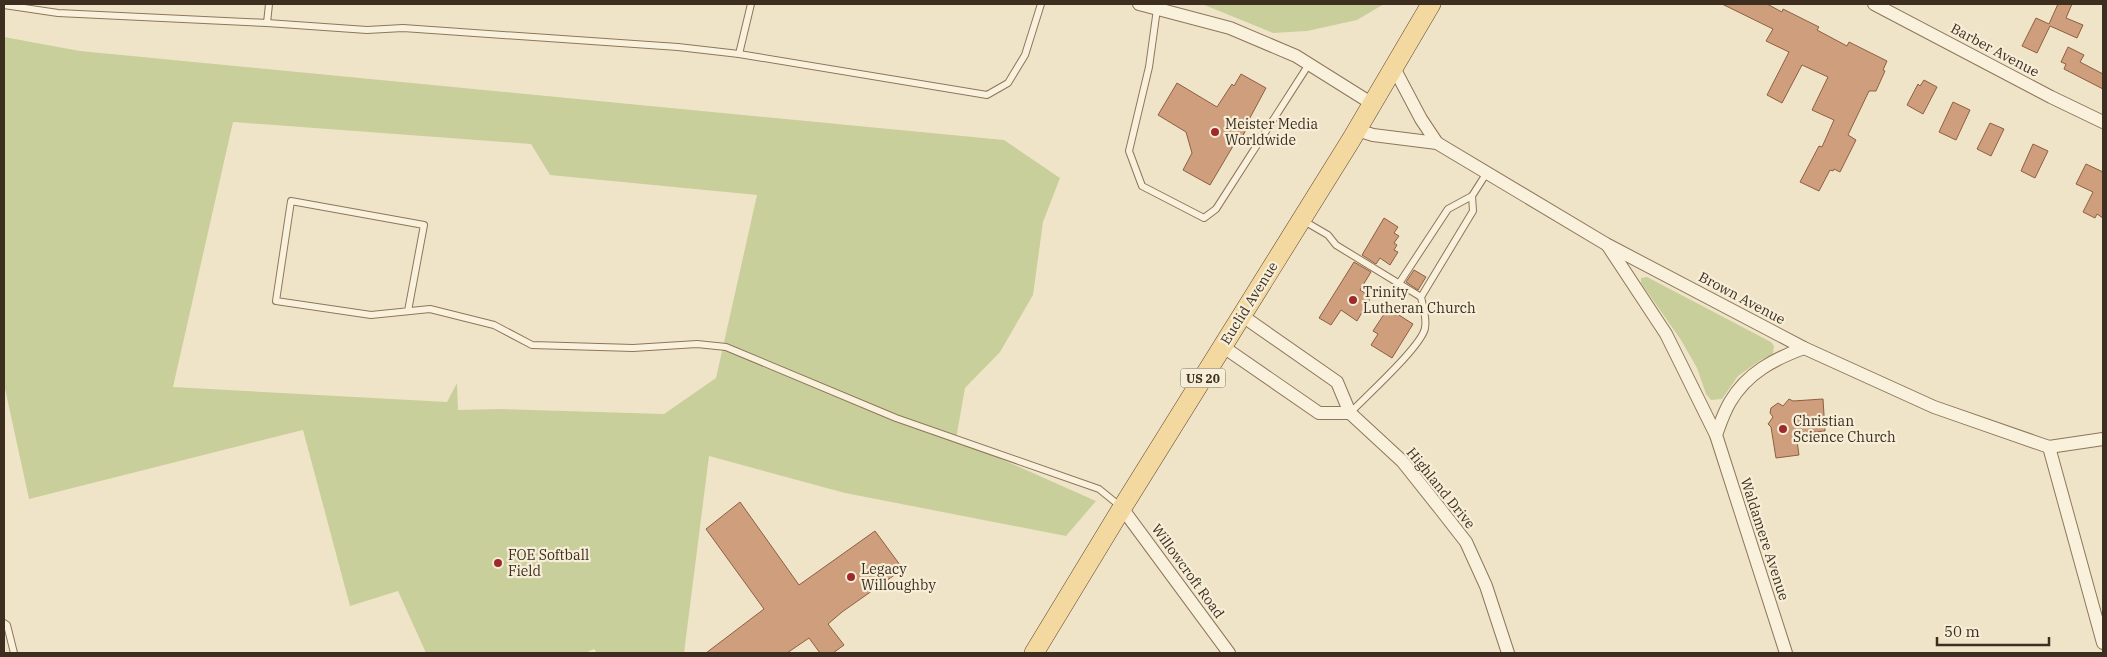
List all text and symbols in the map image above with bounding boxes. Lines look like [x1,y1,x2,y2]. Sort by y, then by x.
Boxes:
street label: Barber Avenue [1948,19,2042,81]
place label: Meister Media Worldwide [1225,115,1319,149]
marker: Meister Media Worldwide [1209,126,1221,138]
street label: Euclid Avenue [1216,258,1282,348]
street label: Brown Avenue [1696,268,1788,328]
place label: Trinity Lutheran Church [1363,283,1476,317]
marker: Trinity Lutheran Church [1347,294,1359,306]
road number: US 20 [1180,368,1226,388]
place label: Christian Science Church [1793,412,1896,446]
marker: Christian Science Church [1777,423,1789,435]
street label: Highland Drive [1403,444,1479,532]
street label: Waldamere Avenue [1737,475,1793,603]
street label: Willowcroft Road [1148,520,1229,622]
place label: FOE Softball Field [508,546,589,580]
marker: FOE Softball Field [492,557,504,569]
place label: Legacy Willoughby [861,560,936,594]
marker: Legacy Willoughby [845,571,857,583]
scale bar [1937,614,2050,646]
text: 50 m [1944,622,1980,641]

